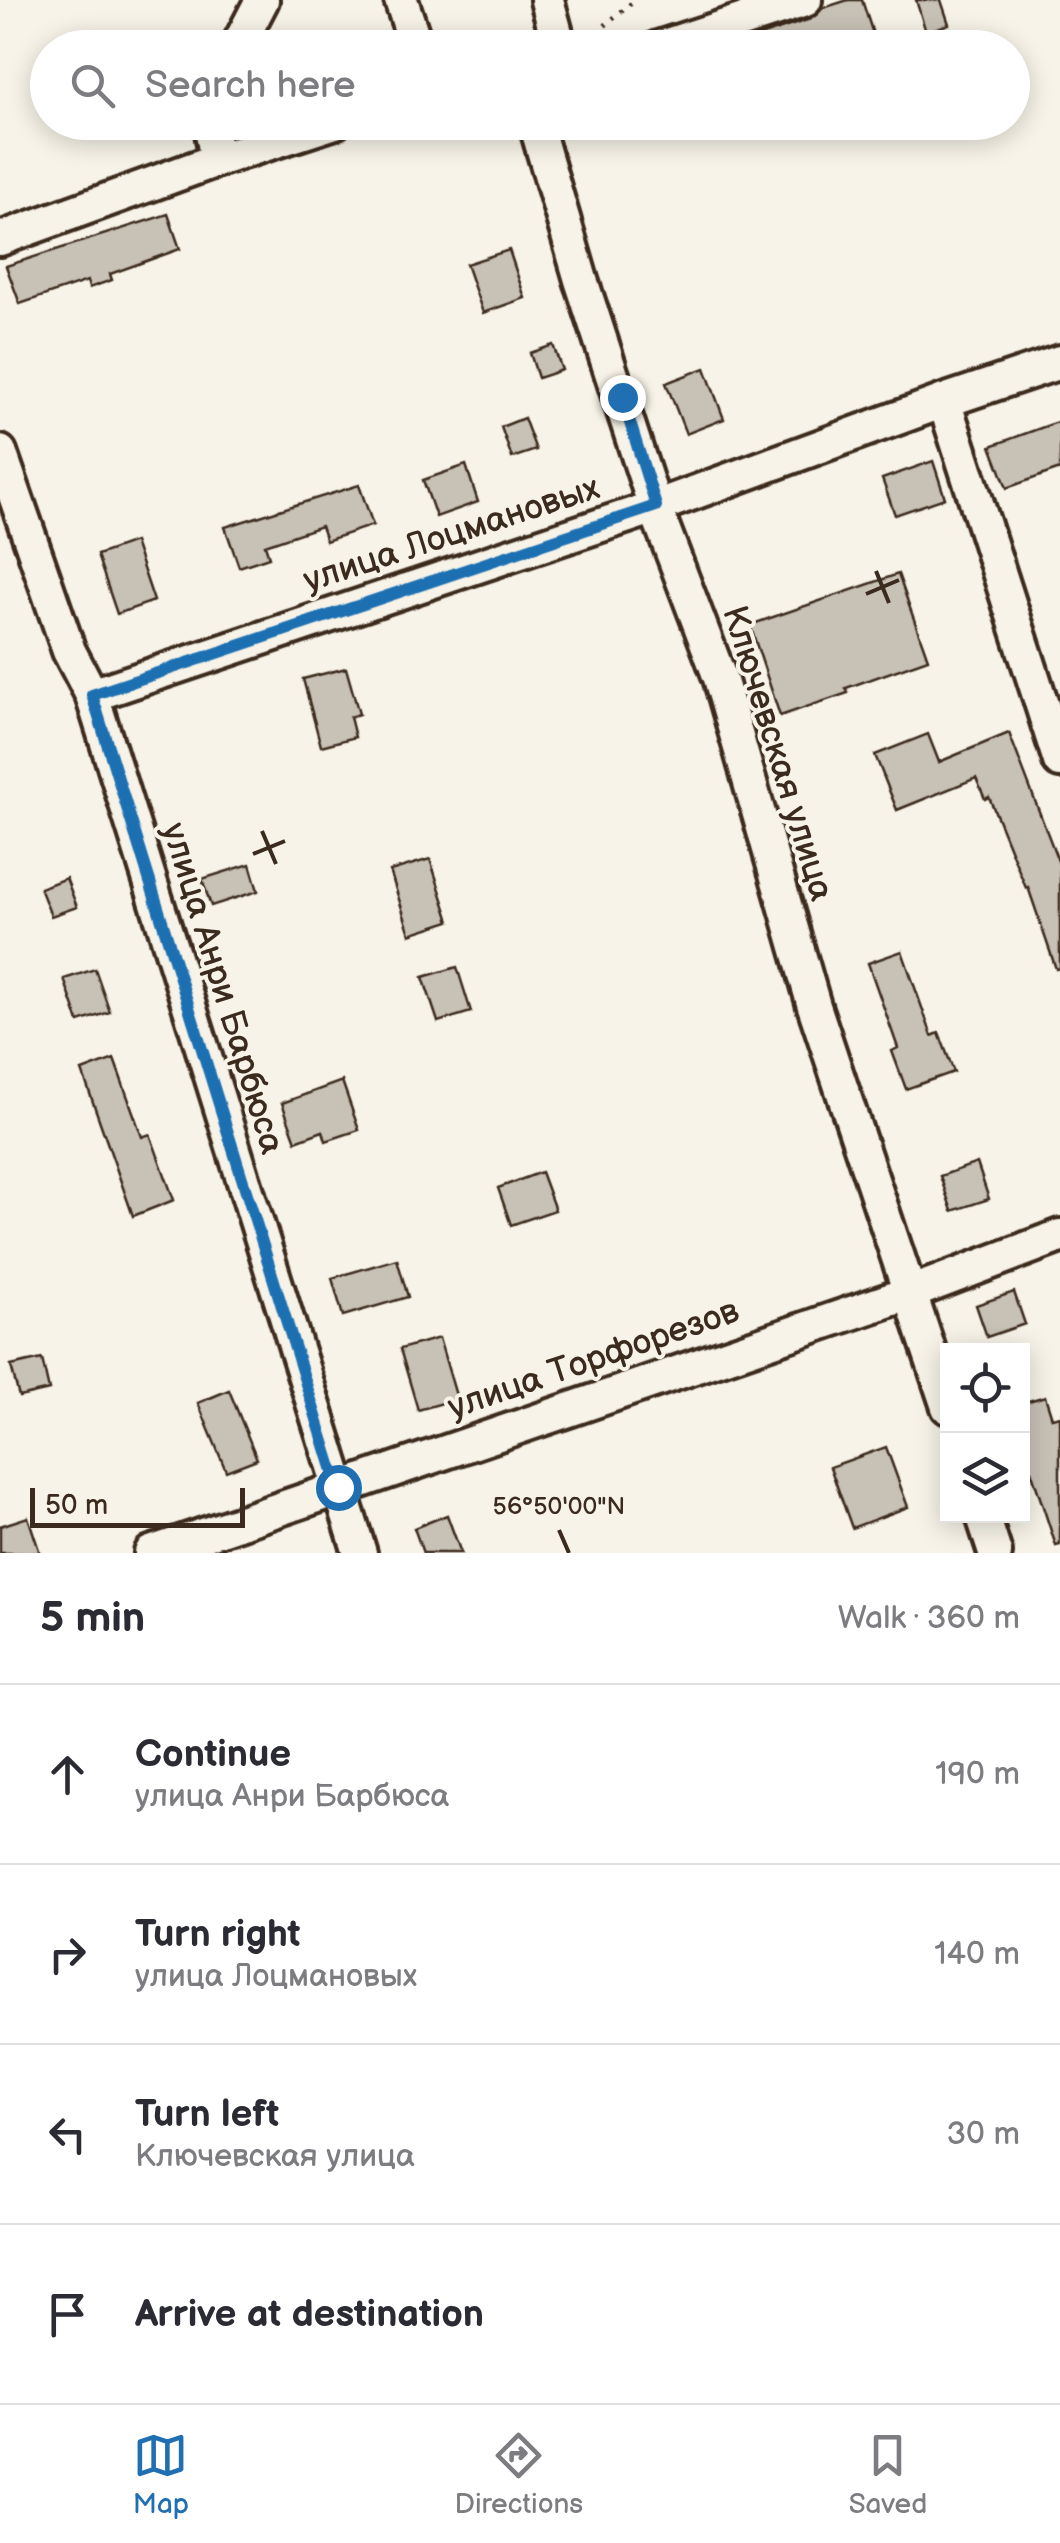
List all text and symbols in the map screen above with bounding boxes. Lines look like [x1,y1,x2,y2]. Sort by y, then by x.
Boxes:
search box [30,30,1030,140]
icon: search [65,58,120,113]
text: Search here [145,63,356,108]
route end [600,375,646,421]
street label: улица Лоцмановых [298,466,605,603]
street label: Ключевская улица [712,601,843,906]
street label: улица Анри Барбюса [152,818,293,1159]
street label: улица Торфорезов [442,1289,745,1429]
map controls [940,1343,1030,1523]
button: locate [940,1343,1030,1433]
button: layers [940,1433,1030,1523]
route start [316,1465,362,1511]
scale bar [30,1483,245,1528]
text: 50 m [45,1489,108,1522]
text: 56°50'00"N [493,1491,625,1522]
text: 5 min [40,1593,145,1644]
text: Walk · 360 m [838,1599,1020,1638]
text: Continue [135,1732,291,1777]
icon: ahead [40,1747,95,1802]
text: 190 m [935,1755,1020,1794]
text: улица Анри Барбюса [135,1777,449,1816]
text: Turn right [135,1912,300,1957]
icon: right [40,1927,95,1982]
text: 140 m [934,1935,1020,1974]
text: улица Лоцмановых [135,1957,417,1996]
text: Turn left [135,2092,279,2137]
icon: left [40,2107,95,2162]
text: 30 m [946,2115,1020,2154]
text: Ключевская улица [135,2137,415,2176]
icon: arrive [40,2287,95,2342]
text: Arrive at destination [135,2292,484,2337]
tab: Map [133,2428,189,2521]
tab: Directions [454,2428,583,2521]
tab: Saved [849,2428,927,2521]

